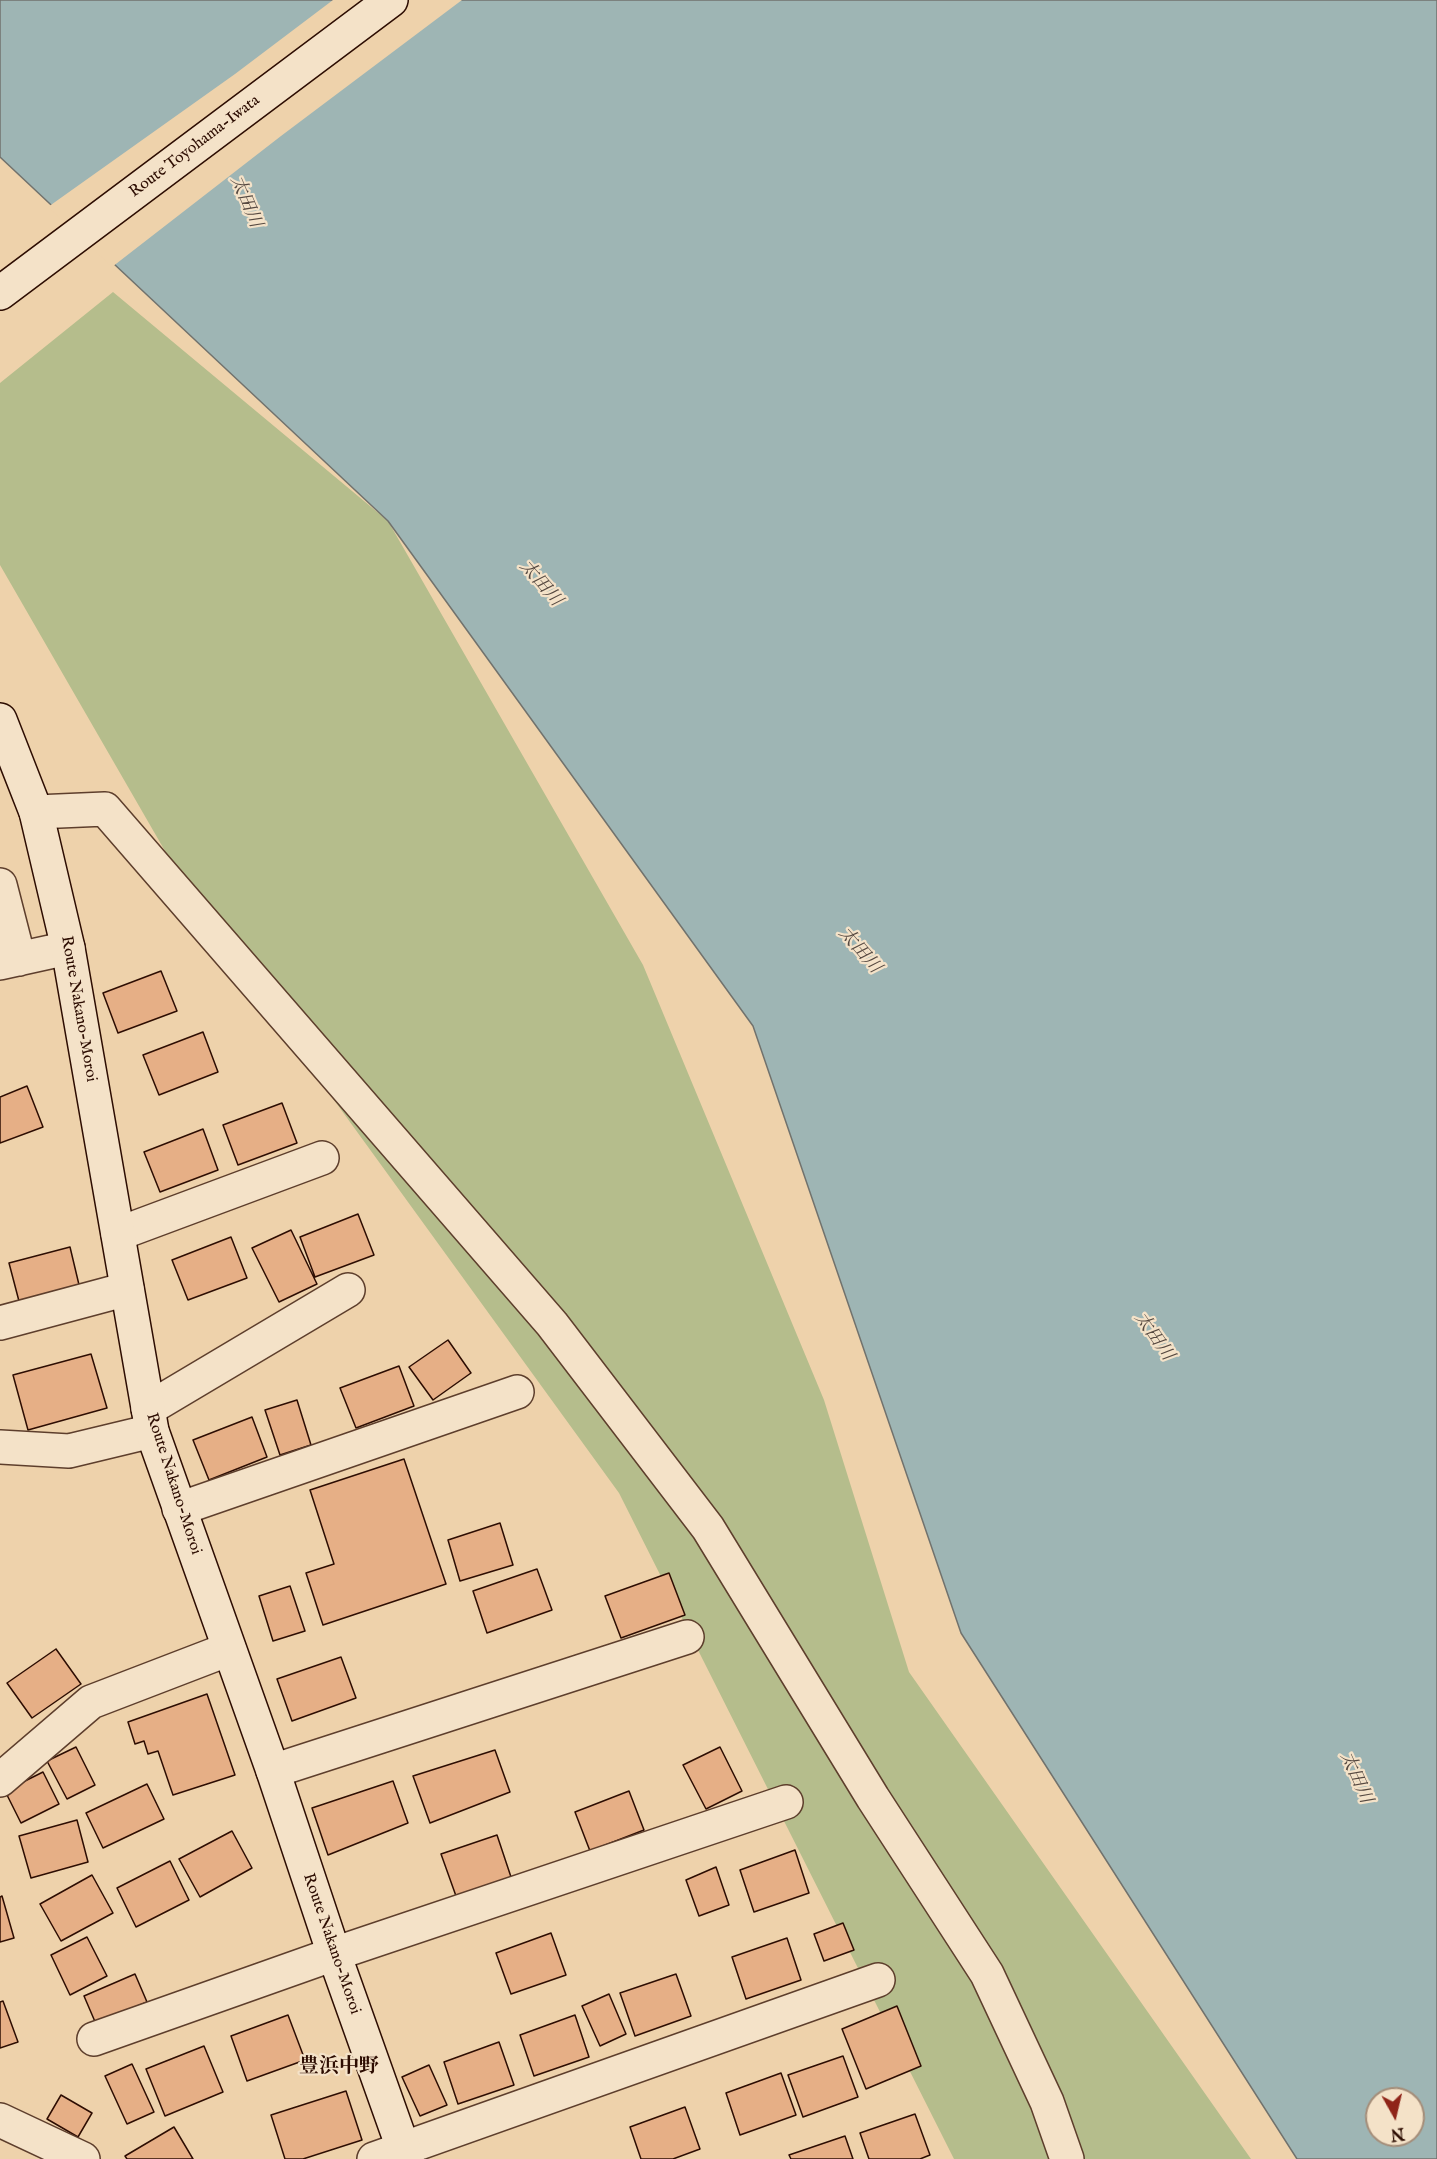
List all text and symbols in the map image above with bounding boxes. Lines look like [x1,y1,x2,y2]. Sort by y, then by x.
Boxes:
street label: Route Toyohama-Iwata [126,92,264,202]
water label: 太田川 [225,173,265,231]
water label: 太田川 [514,557,566,611]
water label: 太田川 [833,924,885,978]
street label: Route Nakano-Moroi [56,935,100,1083]
water label: 太田川 [1129,1309,1177,1365]
street label: Route Nakano-Moroi [141,1411,205,1557]
water label: 太田川 [1334,1749,1376,1807]
street label: Route Nakano-Moroi [298,1871,364,2017]
district label: 豊浜中野 [299,2056,379,2080]
north arrow [1365,2087,1425,2147]
text: N [1389,2122,1405,2144]

